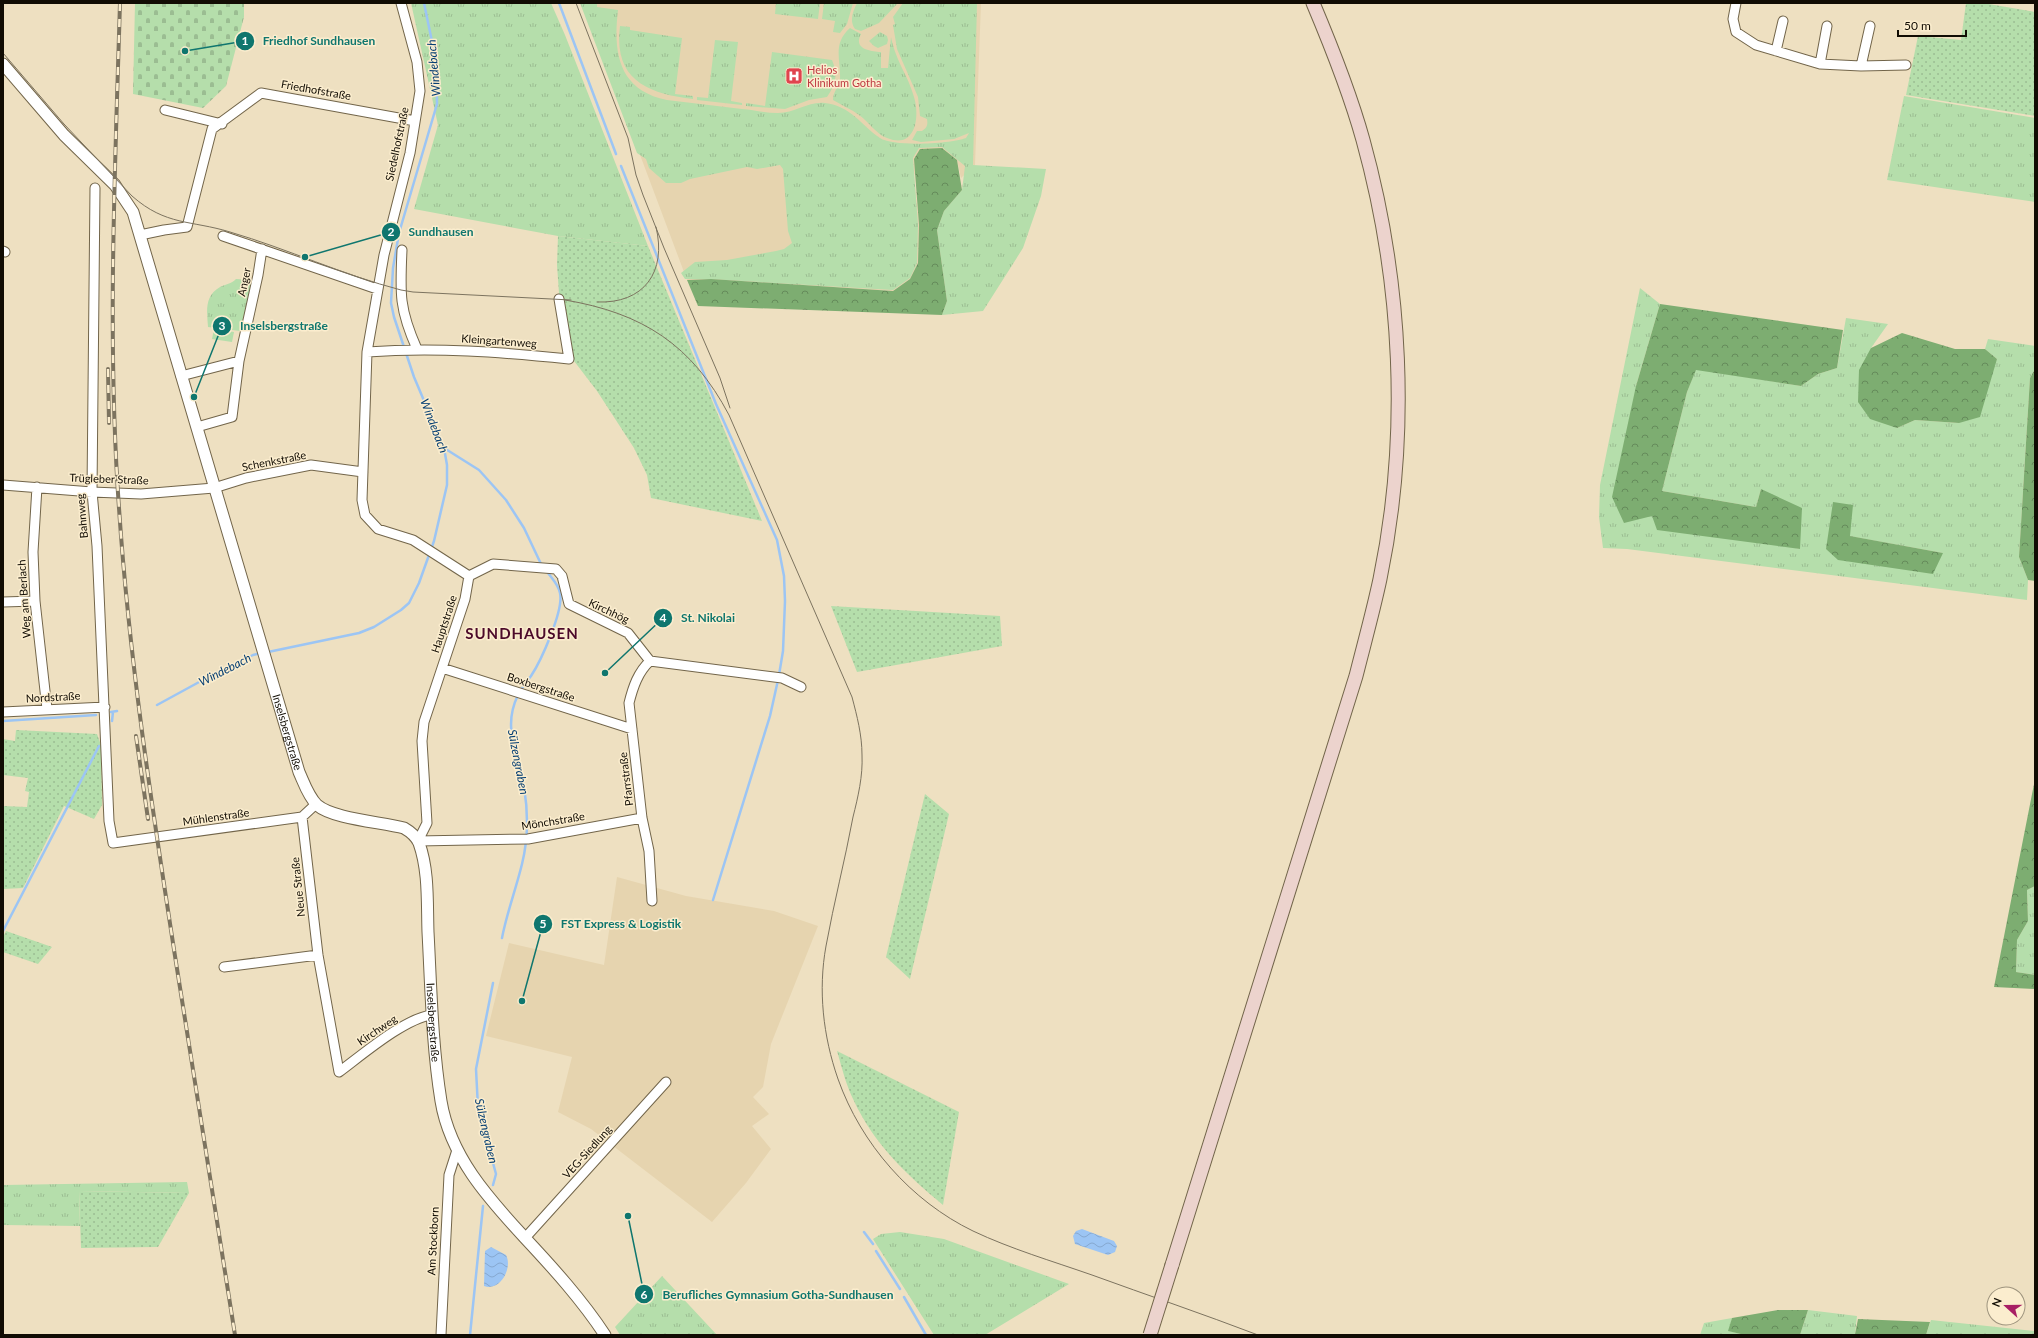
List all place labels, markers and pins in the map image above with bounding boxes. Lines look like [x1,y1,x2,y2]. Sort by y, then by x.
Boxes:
callout: Friedhof Sundhausen [235,29,383,53]
place label: Helios Klinikum Gotha [807,63,882,89]
hospital icon: Helios Klinikum Gotha [784,66,804,86]
callout: Sundhausen [381,220,482,244]
callout: Inselsbergstraße [212,314,336,338]
callout: St. Nikolai [653,606,743,630]
callout: FST Express & Logistik [533,912,690,936]
callout: Berufliches Gymnasium Gotha-Sundhausen [634,1282,901,1306]

